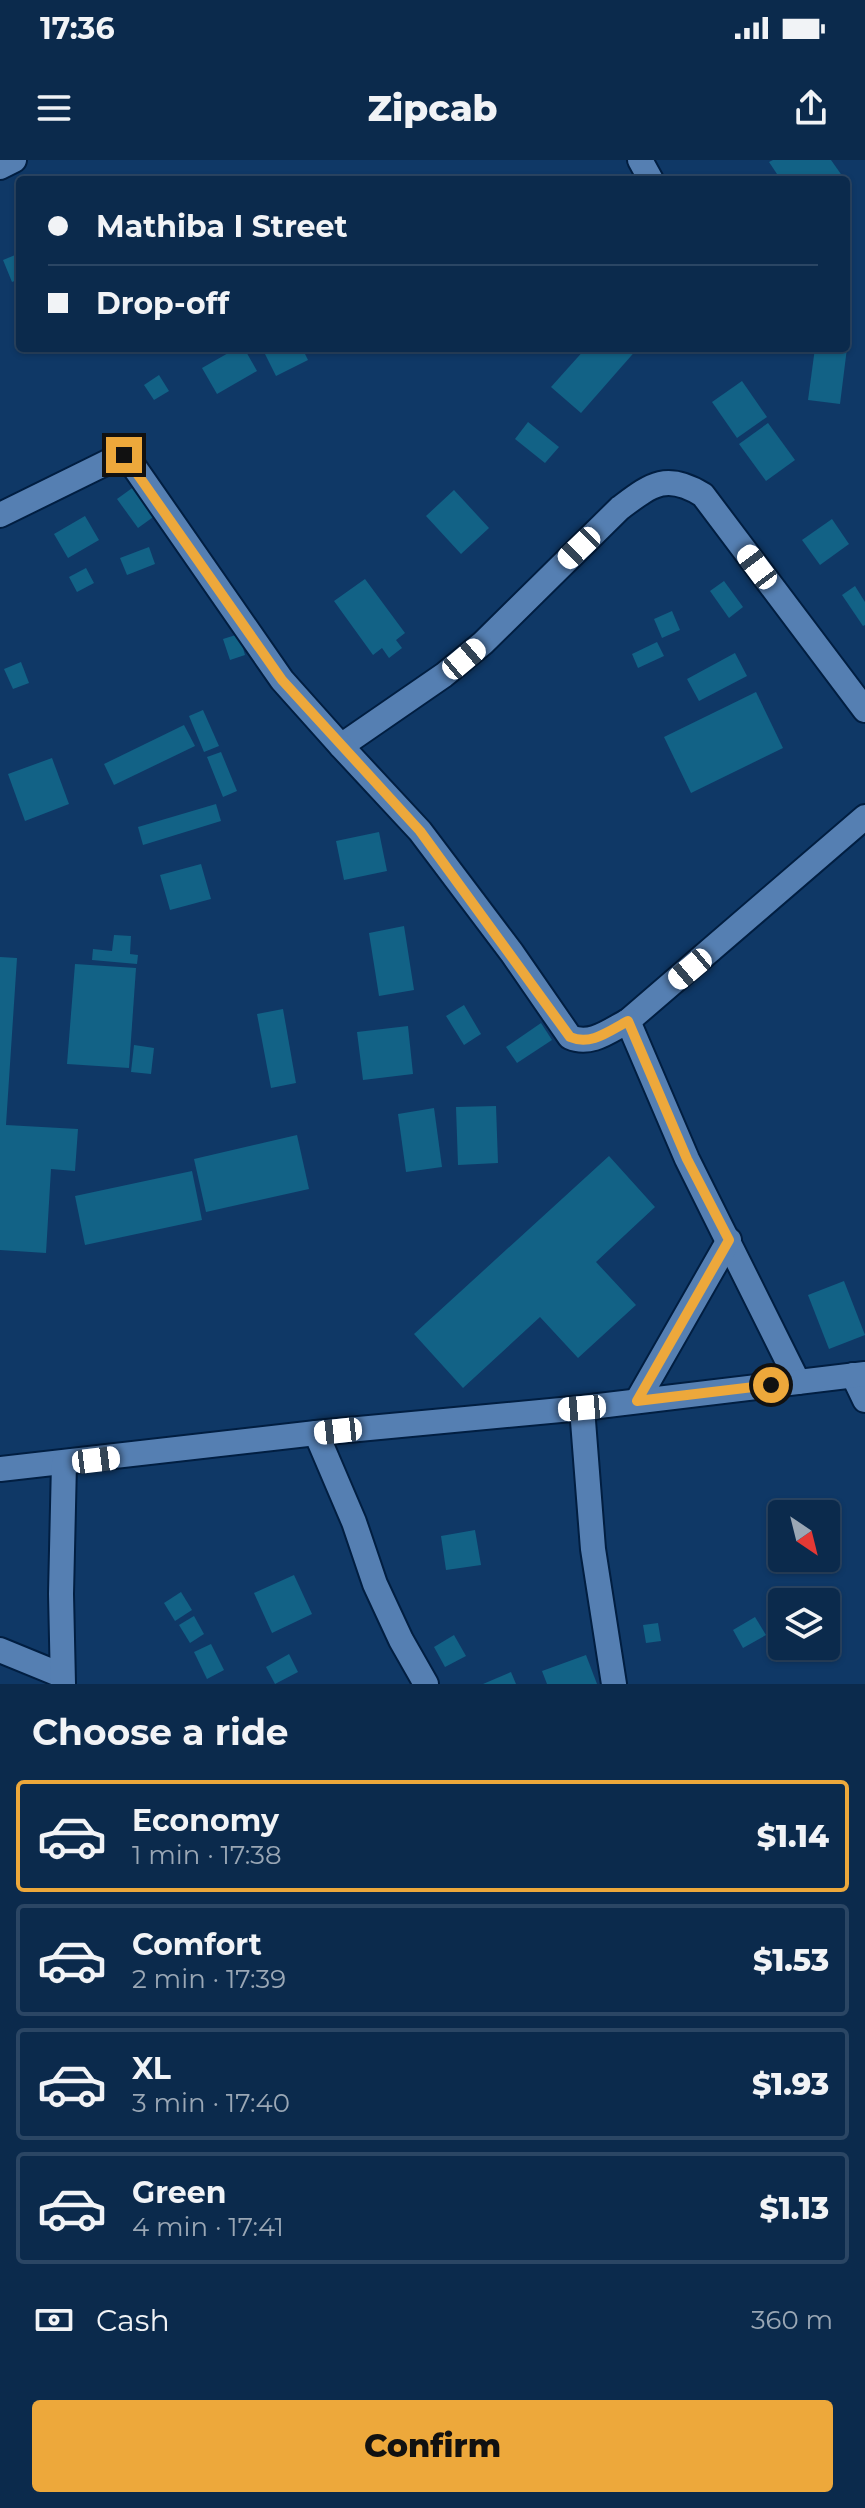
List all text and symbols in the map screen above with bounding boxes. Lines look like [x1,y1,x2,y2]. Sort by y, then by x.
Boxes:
text: 17:36 [40,10,115,47]
icon: menu [32,86,76,130]
text: Zipcab [367,86,498,130]
icon: share [789,86,833,130]
text: Mathiba I Street [96,208,348,245]
text: Drop-off [96,285,229,322]
route end [106,437,142,473]
car [553,523,605,573]
car [733,541,781,593]
car [438,634,490,684]
car [664,944,716,994]
route start [753,1367,789,1403]
car [557,1394,607,1422]
car [313,1417,363,1445]
car [71,1445,121,1475]
north arrow [768,1500,840,1572]
map controls [768,1500,840,1660]
button: layers [768,1588,840,1660]
text: Choose a ride [32,1710,289,1754]
icon: car [36,1800,108,1872]
text: Economy [132,1802,279,1839]
text: $1.14 [757,1818,829,1855]
text: 1 min · 17:38 [132,1839,281,1871]
icon: car [36,1924,108,1996]
text: Comfort [132,1926,262,1963]
text: $1.53 [753,1942,829,1979]
text: 2 min · 17:39 [132,1963,286,1995]
icon: car [36,2048,108,2120]
text: XL [132,2050,171,2087]
text: $1.93 [752,2066,829,2103]
text: 3 min · 17:40 [132,2087,290,2119]
icon: car [36,2172,108,2244]
text: Green [132,2174,226,2211]
text: $1.13 [760,2190,829,2227]
text: 4 min · 17:41 [132,2211,284,2243]
icon: cash [32,2298,76,2342]
text: Cash [96,2302,170,2339]
text: 360 m [751,2304,833,2336]
button: Confirm [32,2400,833,2492]

